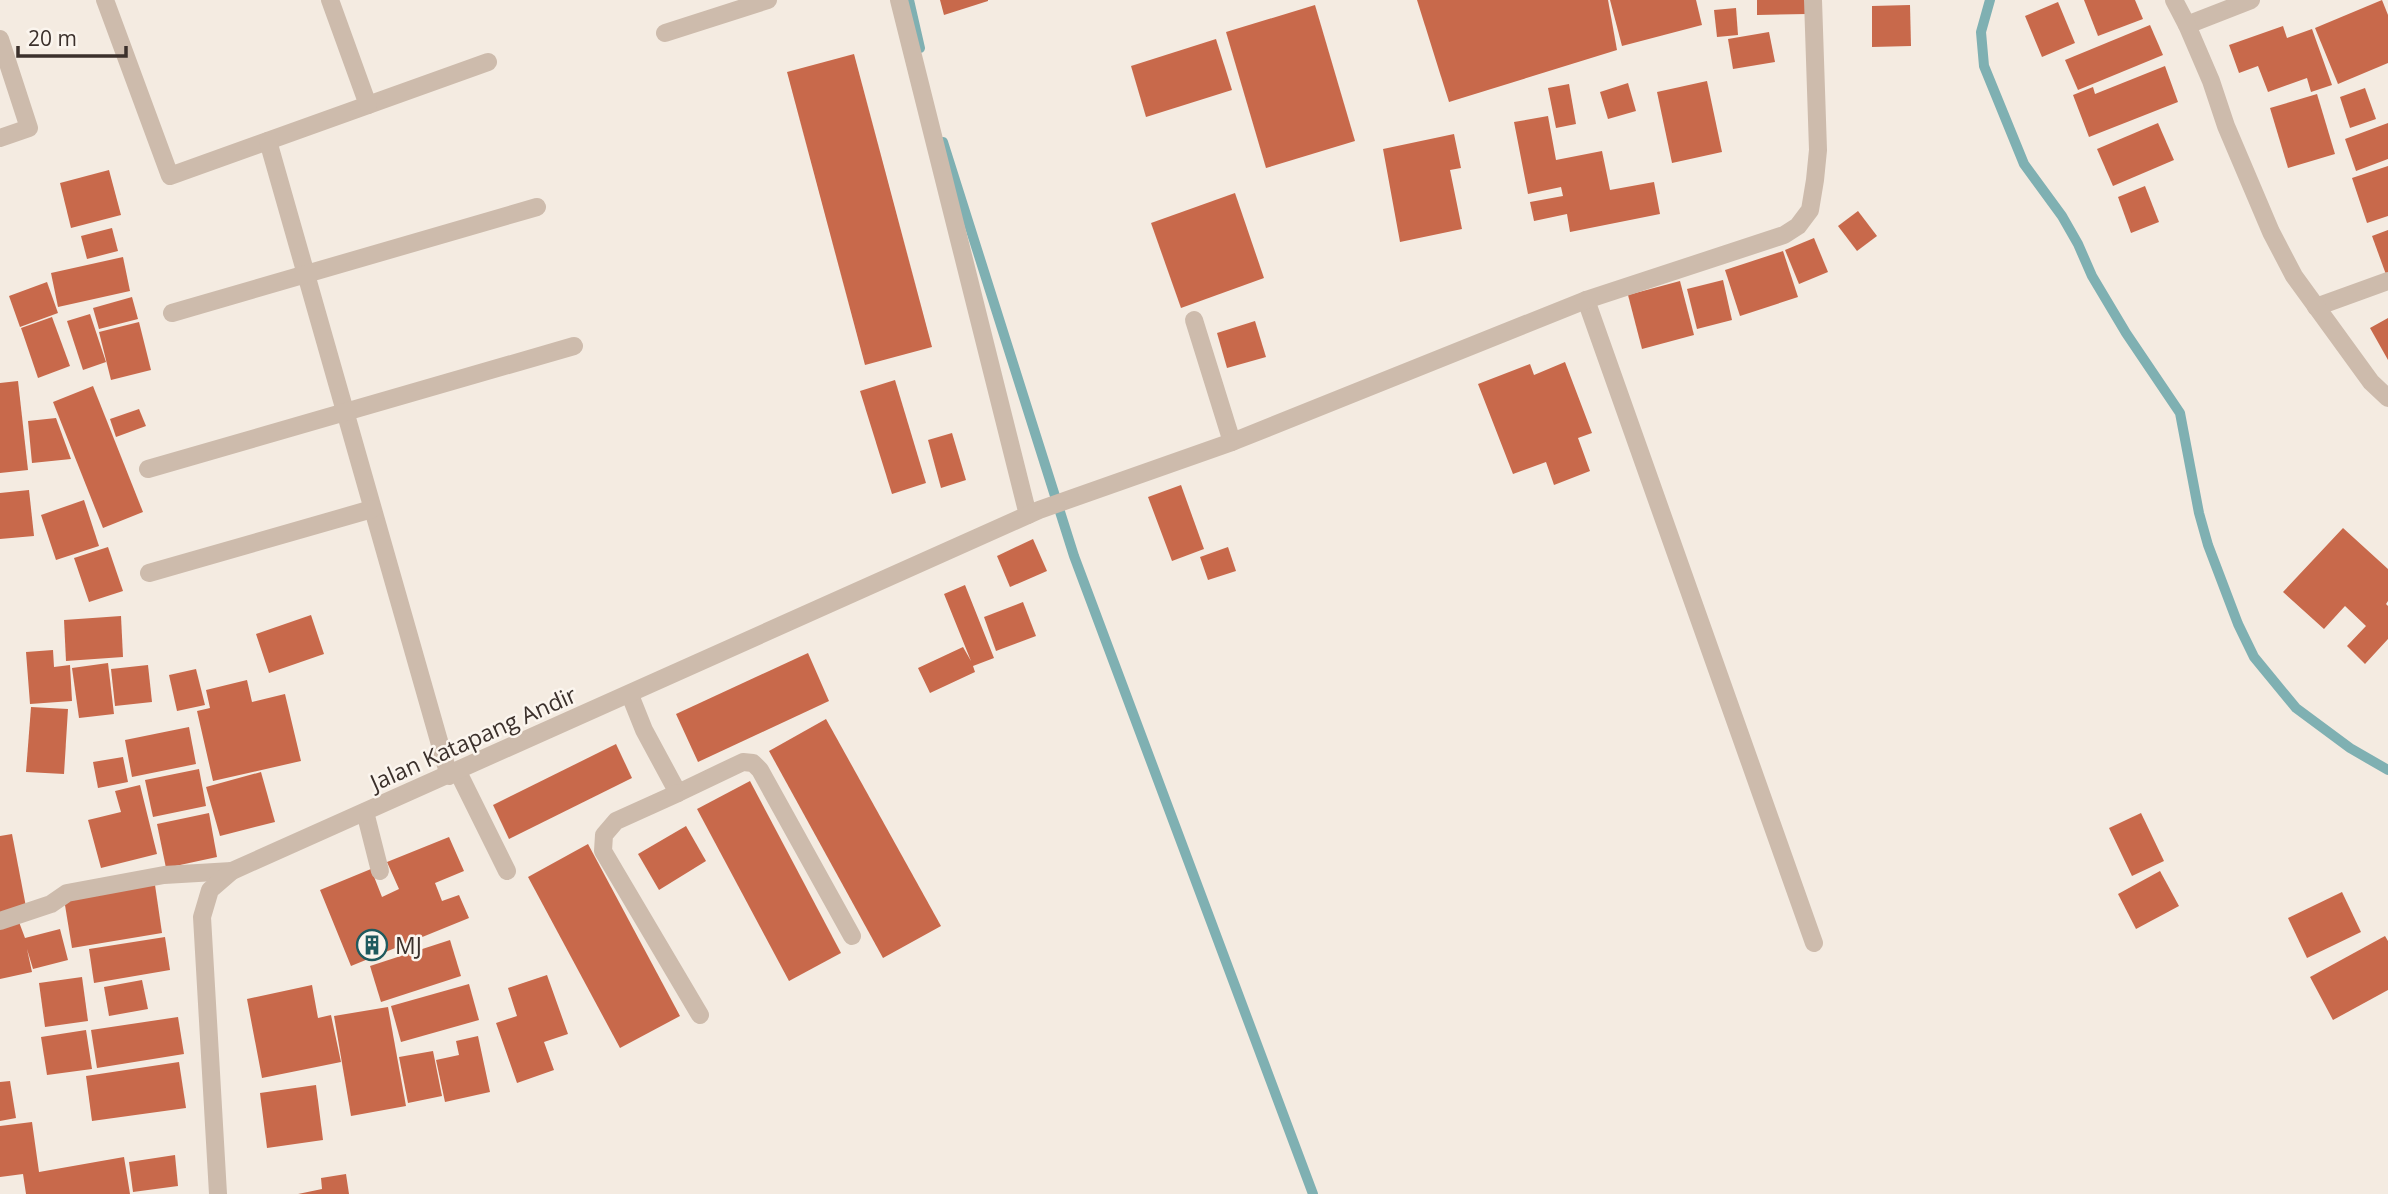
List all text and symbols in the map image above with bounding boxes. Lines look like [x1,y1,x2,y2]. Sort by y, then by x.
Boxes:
scale bar [18,14,126,58]
text: 20 m [28,24,77,52]
street label: Jalan Katapang Andir [363,678,582,799]
building icon: MJ [355,928,389,962]
place label: MJ [395,929,422,961]

